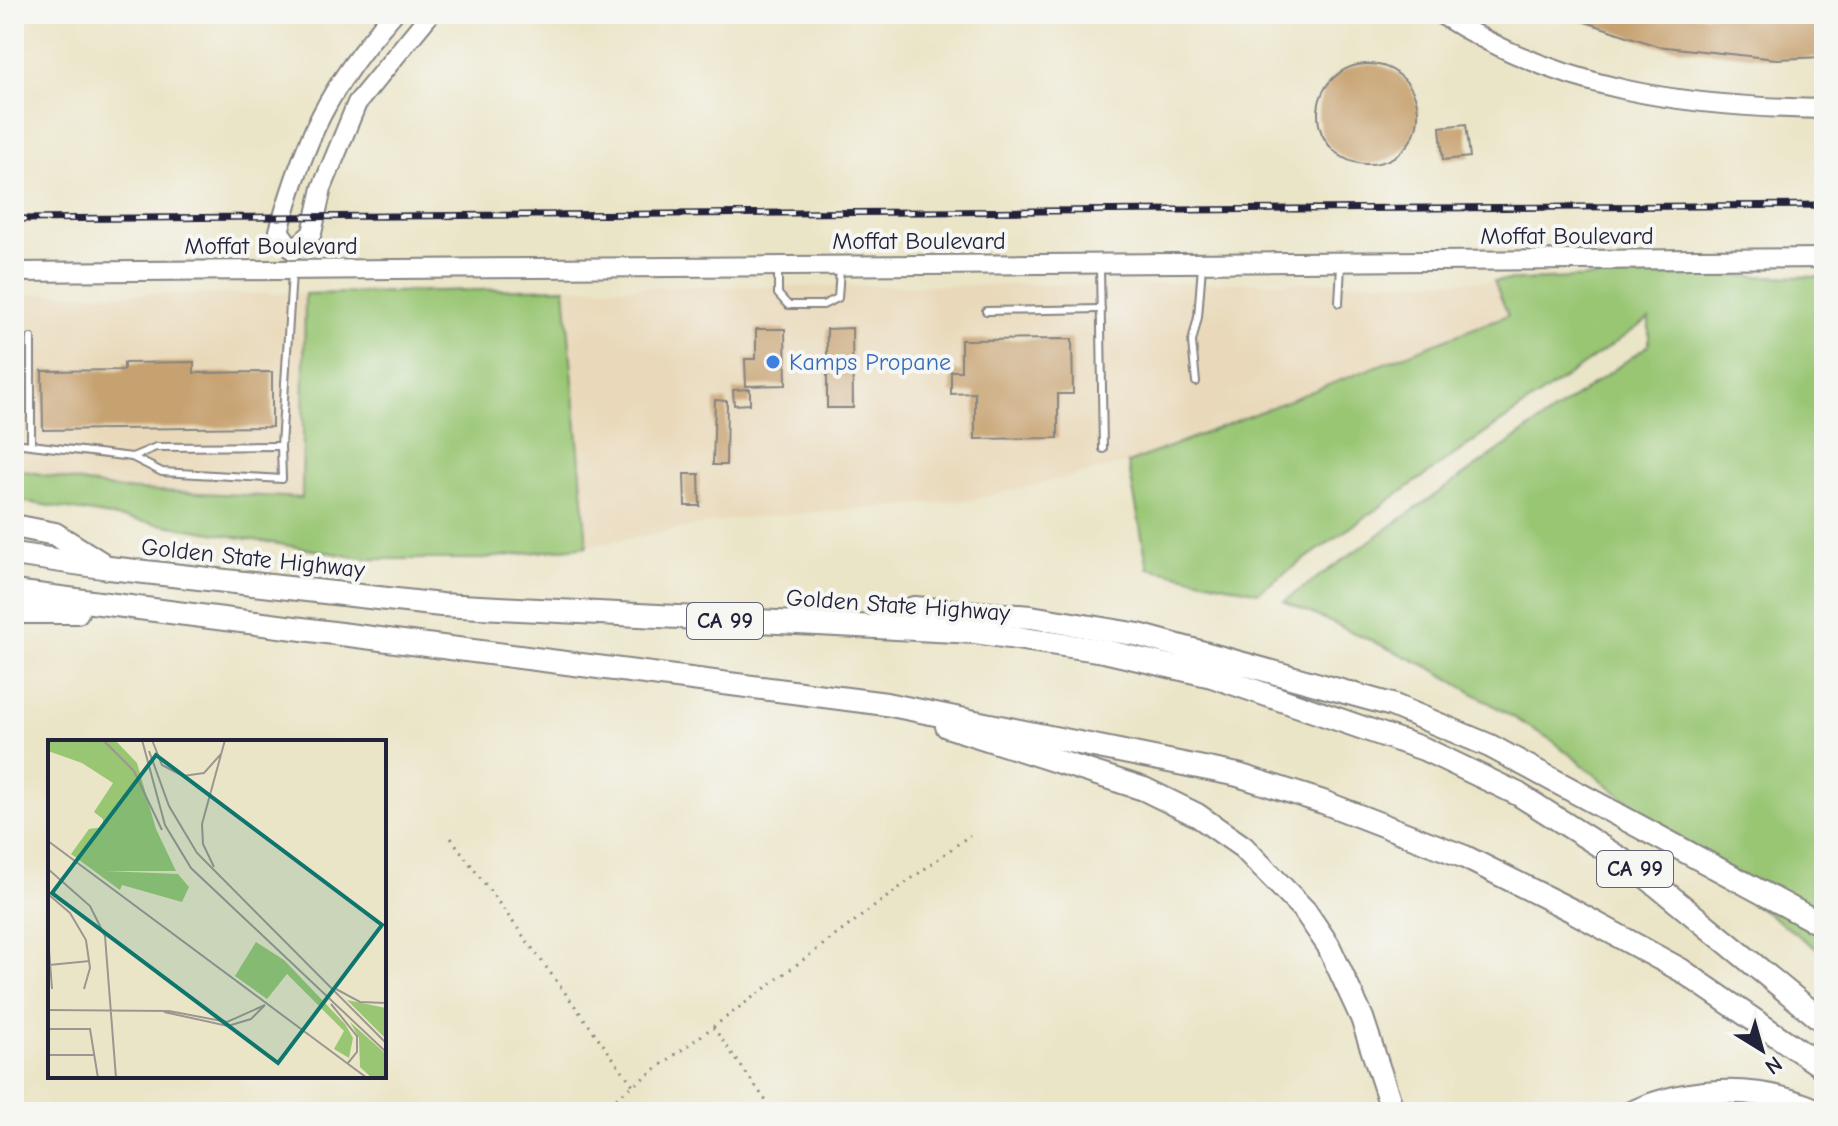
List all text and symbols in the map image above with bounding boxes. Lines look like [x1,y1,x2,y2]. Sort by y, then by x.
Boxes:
street label: Moffat Boulevard [1480,222,1654,250]
street label: Moffat Boulevard [832,227,1006,255]
street label: Moffat Boulevard [184,232,358,260]
place label: Kamps Propane [789,348,951,376]
marker: Kamps Propane [764,353,782,371]
street label: Golden State Highway [140,532,366,584]
street label: Golden State Highway [785,583,1011,627]
road number: CA 99 [687,603,763,639]
inset map [48,740,386,1078]
road number: CA 99 [1597,851,1673,887]
north arrow [1722,1010,1802,1090]
text: N [1760,1050,1787,1080]

